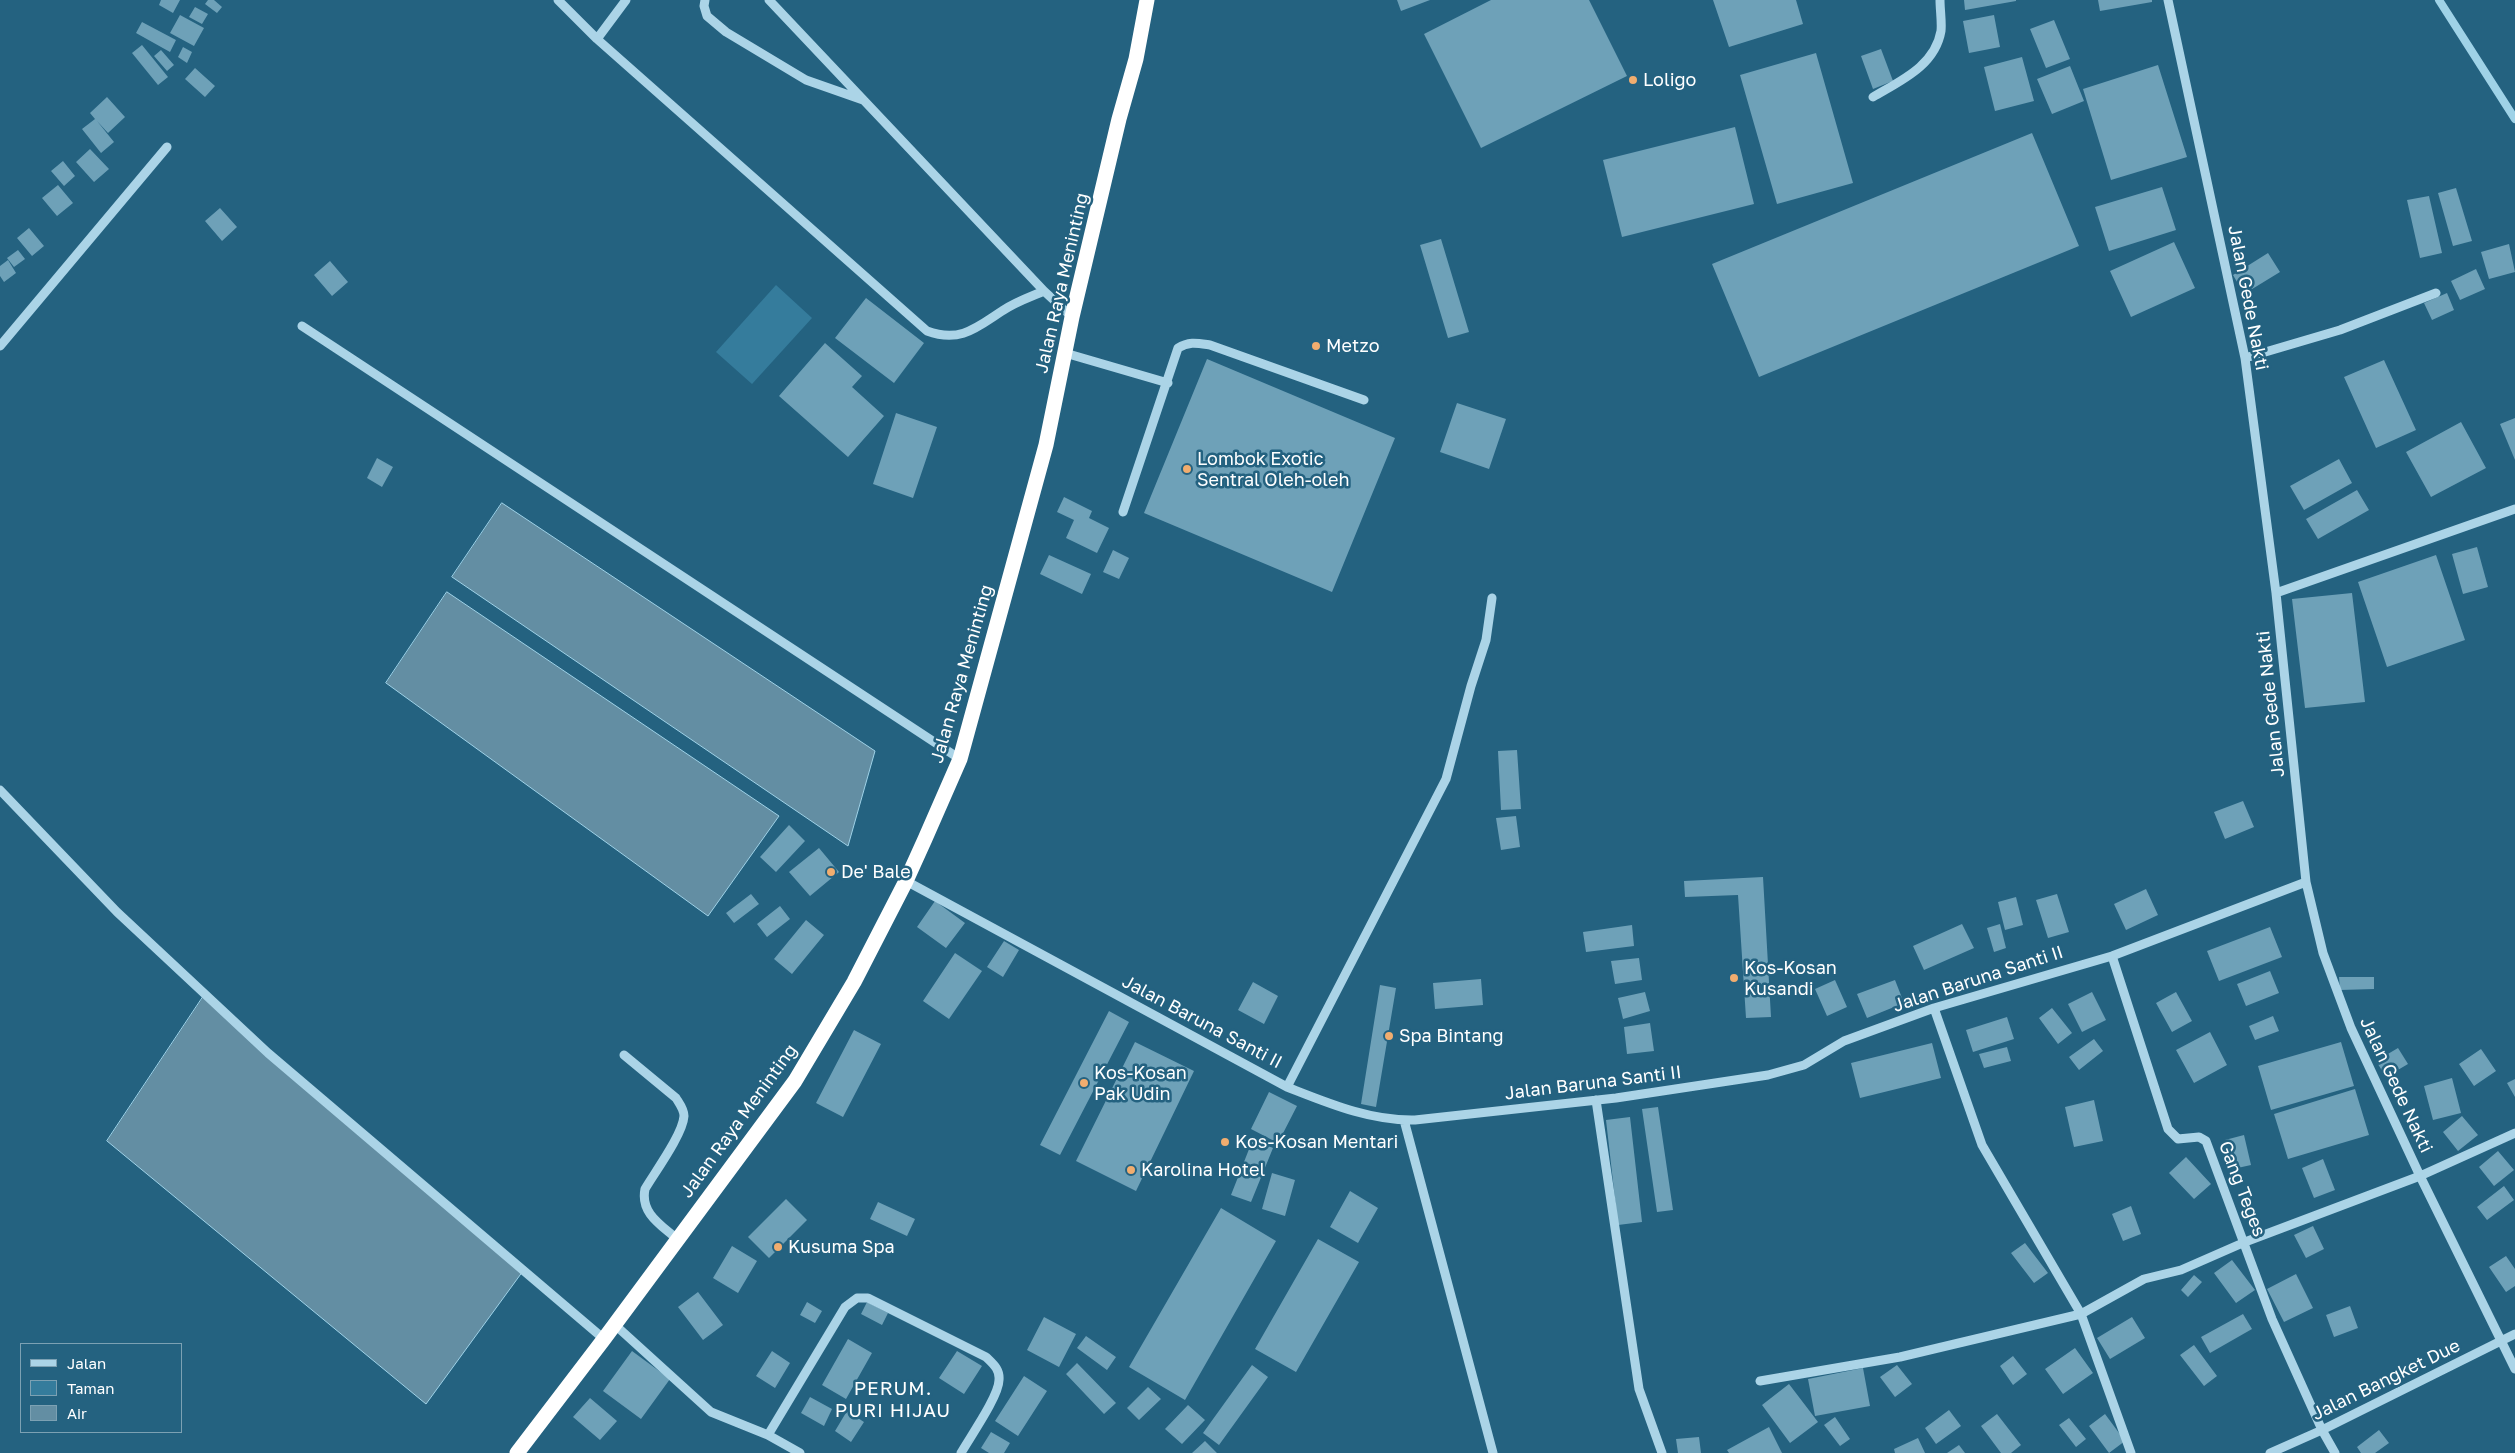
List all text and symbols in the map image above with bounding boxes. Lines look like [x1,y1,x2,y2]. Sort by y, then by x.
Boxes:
place label: Loligo [1643,69,1696,91]
marker: Loligo [1627,74,1639,86]
street label: Jalan Raya Meninting [1031,191,1093,375]
street label: Jalan Gede Nakti [2223,224,2273,372]
place label: Metzo [1326,335,1379,357]
marker: Metzo [1310,340,1322,352]
place label: Lombok Exotic Sentral Oleh-oleh [1197,448,1349,490]
marker: Lombok Exotic Sentral Oleh-oleh [1181,463,1193,475]
street label: Jalan Raya Meninting [926,582,998,766]
street label: Jalan Gede Nakti [2253,630,2289,778]
place label: De' Bale [841,861,911,883]
marker: De' Bale [825,866,837,878]
street label: Jalan Baruna Santi II [1890,941,2066,1017]
place label: Kos-Kosan Kusandi [1744,957,1837,1000]
street label: Jalan Baruna Santi II [1118,971,1286,1073]
marker: Kos-Kosan Kusandi [1728,972,1740,984]
street label: Jalan Gede Nakti [2355,1014,2437,1156]
place label: Spa Bintang [1399,1025,1504,1047]
marker: Spa Bintang [1383,1030,1395,1042]
street label: Jalan Raya Meninting [676,1040,802,1202]
street label: Jalan Baruna Santi II [1503,1061,1683,1105]
place label: Kos-Kosan Pak Udin [1094,1062,1187,1104]
marker: Kos-Kosan Pak Udin [1078,1077,1090,1089]
place label: Kos-Kosan Mentari [1235,1131,1398,1153]
marker: Kos-Kosan Mentari [1219,1136,1231,1148]
street label: Gang Teges [2214,1138,2270,1240]
place label: Karolina Hotel [1141,1159,1265,1181]
marker: Karolina Hotel [1125,1164,1137,1176]
place label: Kusuma Spa [788,1236,895,1258]
marker: Kusuma Spa [772,1241,784,1253]
street label: Jalan Bangket Due [2309,1335,2463,1425]
legend [20,1343,182,1433]
text: Jalan [67,1354,106,1372]
district label: PERUM. PURI HIJAU [834,1378,952,1422]
text: Taman [67,1379,114,1397]
text: Air [67,1404,87,1422]

